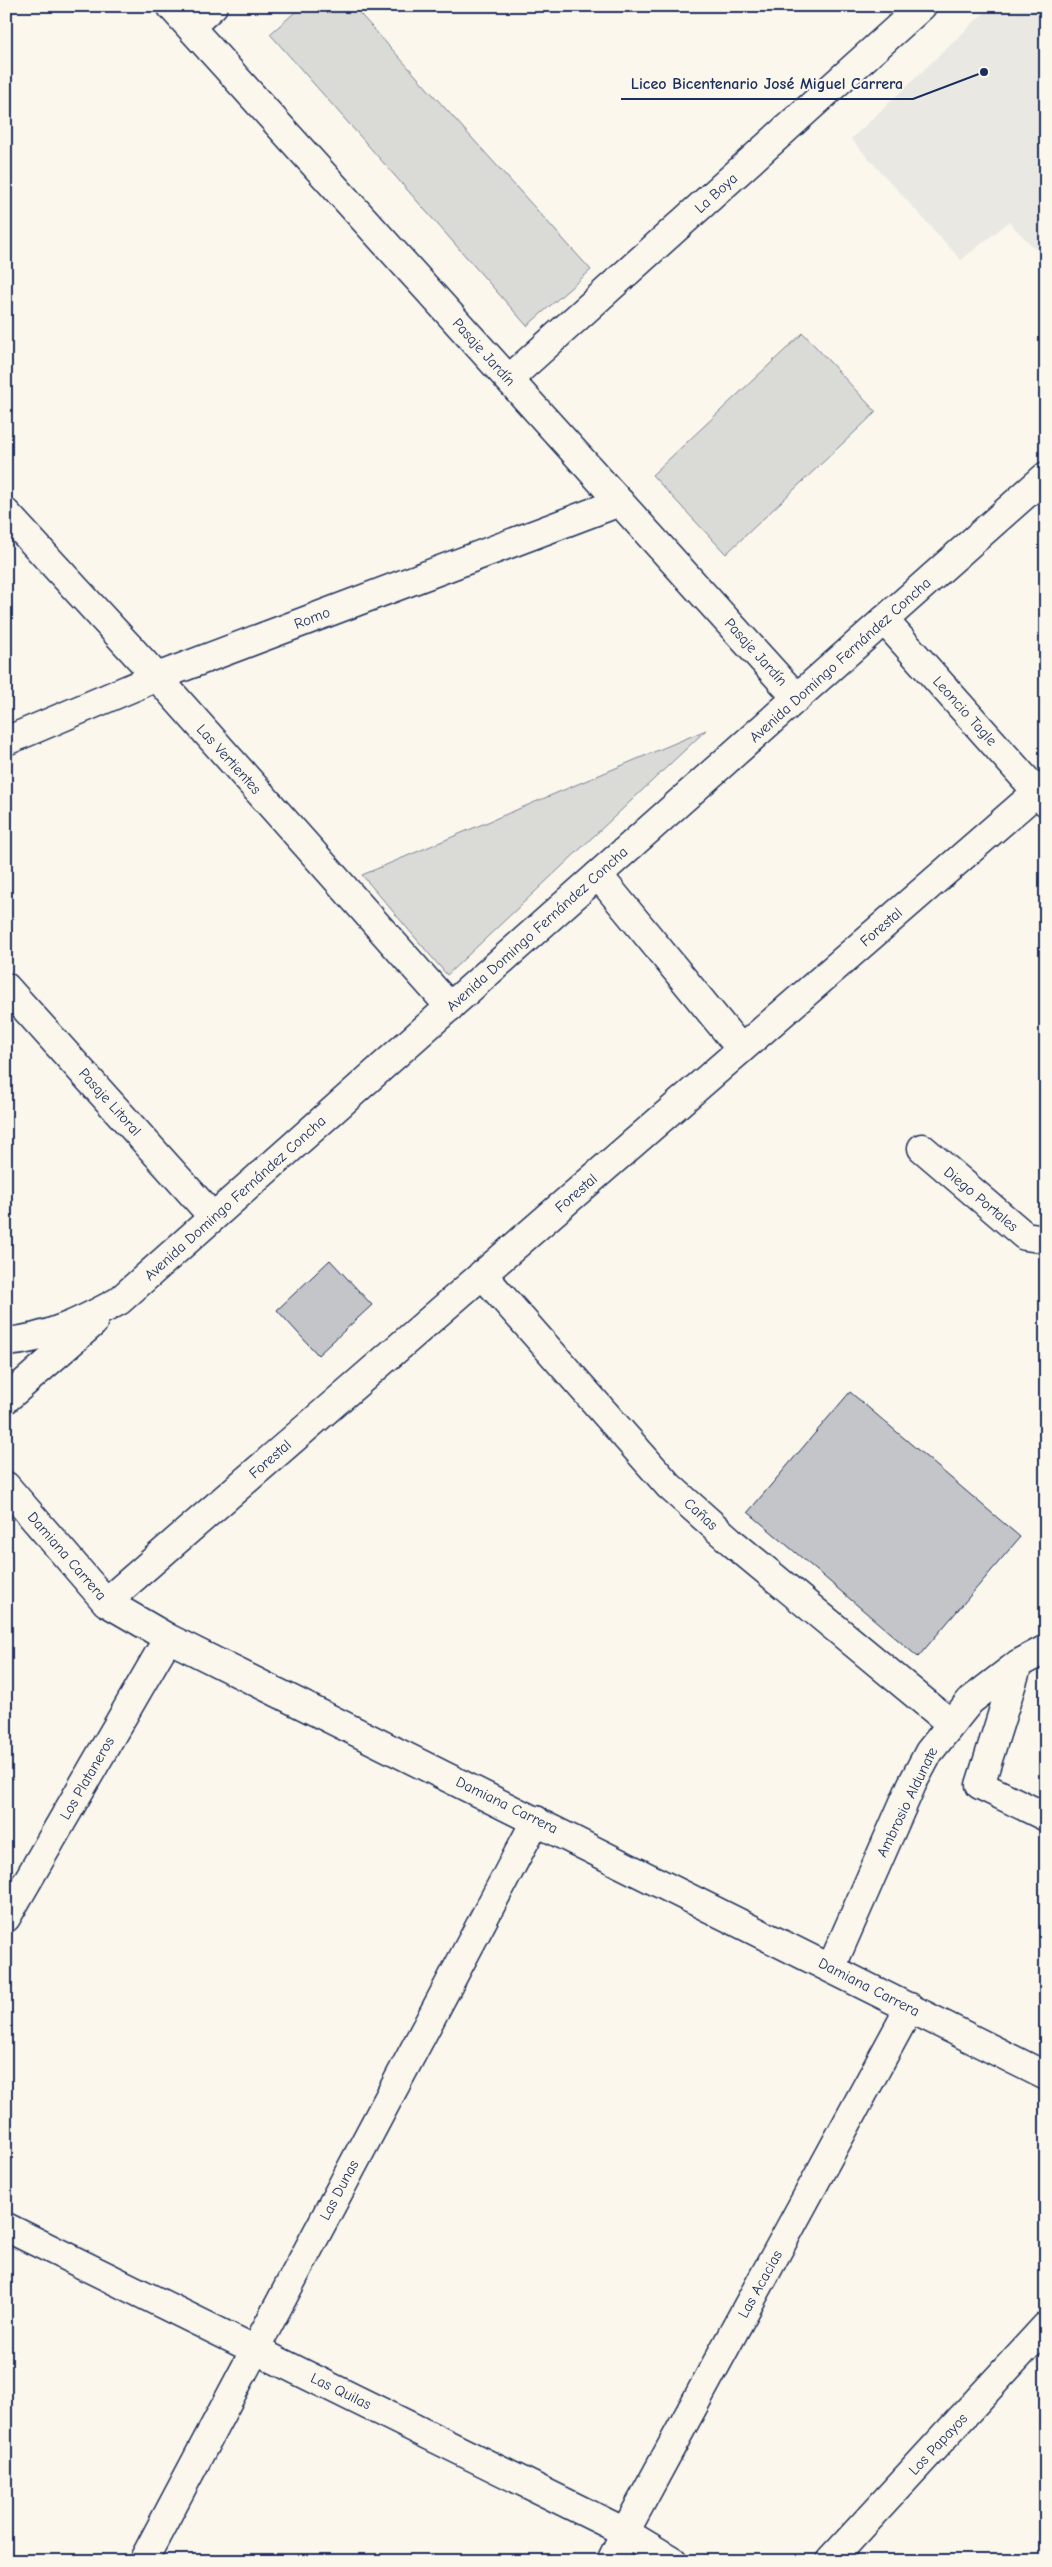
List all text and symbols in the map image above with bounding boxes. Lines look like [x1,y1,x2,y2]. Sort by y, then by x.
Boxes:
callout: Liceo Bicentenario José Miguel Carrera [621,68,913,99]
text: Liceo Bicentenario José Miguel Carrera [631,75,903,93]
street label: La Boya [691,169,741,217]
street label: Pasaje Jardín [449,314,519,390]
street label: Avenida Domingo Fernández Concha [746,574,934,746]
street label: Romo [291,603,333,633]
street label: Pasaje Jardín [721,614,791,690]
street label: Leoncio Tagle [929,672,1001,750]
street label: Las Vertientes [193,720,265,798]
street label: Avenida Domingo Fernández Concha [443,843,631,1015]
street label: Forestal [856,904,906,950]
street label: Pasaje Litoral [75,1064,145,1140]
street label: Avenida Domingo Fernández Concha [141,1112,329,1284]
street label: Diego Portales [940,1163,1022,1235]
street label: Forestal [551,1170,601,1216]
street label: Forestal [245,1436,295,1482]
street label: Cañas [680,1494,722,1534]
street label: Damiana Carrera [24,1508,110,1604]
street label: Los Plataneros [56,1733,118,1823]
street label: Ambrosio Aldunate [873,1744,942,1860]
street label: Damiana Carrera [453,1773,561,1837]
street label: Damiana Carrera [815,1954,923,2020]
street label: Las Dunas [316,2157,362,2223]
street label: Las Acacias [734,2247,786,2321]
street label: Las Quilas [308,2369,374,2413]
street label: Los Papayos [905,2409,971,2479]

